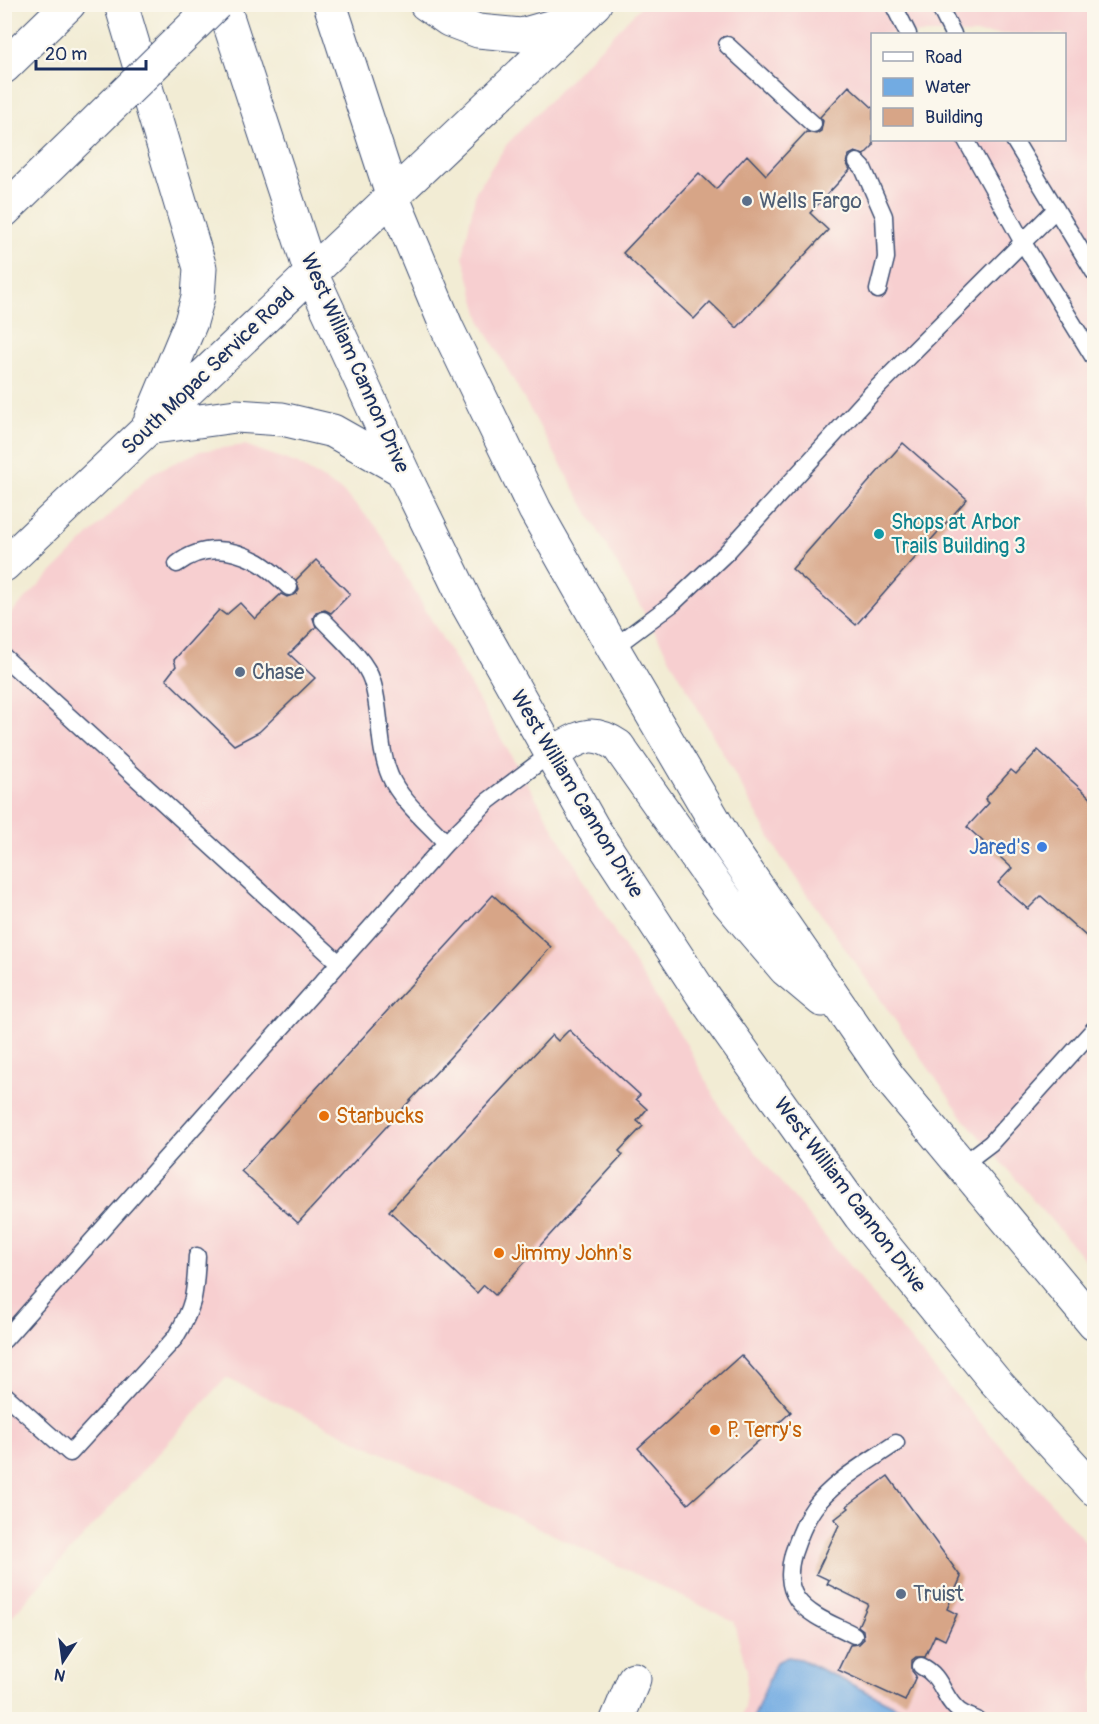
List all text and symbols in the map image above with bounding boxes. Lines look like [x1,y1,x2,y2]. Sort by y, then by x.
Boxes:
scale bar [36,33,146,71]
legend [871,33,1066,141]
text: 20 m [45,43,87,66]
text: Road [925,46,962,69]
text: Water [925,76,971,99]
text: Building [925,106,983,129]
place label: Wells Fargo [759,188,862,215]
marker: Wells Fargo [740,194,754,208]
street label: West William Cannon Drive [294,249,416,478]
street label: South Mopac Service Road [116,281,300,461]
place label: Shops at Arbor Trails Building 3 [891,509,1026,560]
marker: Shops at Arbor Trails Building 3 [872,527,886,541]
place label: Chase [252,659,305,686]
marker: Chase [233,665,247,679]
street label: West William Cannon Drive [504,685,650,903]
place label: Jared's [969,834,1031,861]
marker: Jared's [1035,840,1049,854]
street label: West William Cannon Drive [768,1092,933,1299]
place label: Starbucks [336,1103,424,1130]
marker: Starbucks [317,1109,331,1123]
place label: Jimmy John's [511,1240,632,1267]
marker: Jimmy John's [492,1246,506,1260]
place label: P. Terry's [727,1417,802,1444]
marker: P. Terry's [708,1423,722,1437]
place label: Truist [913,1581,964,1608]
marker: Truist [894,1587,908,1601]
north arrow [33,1631,93,1691]
text: N [52,1664,67,1686]

